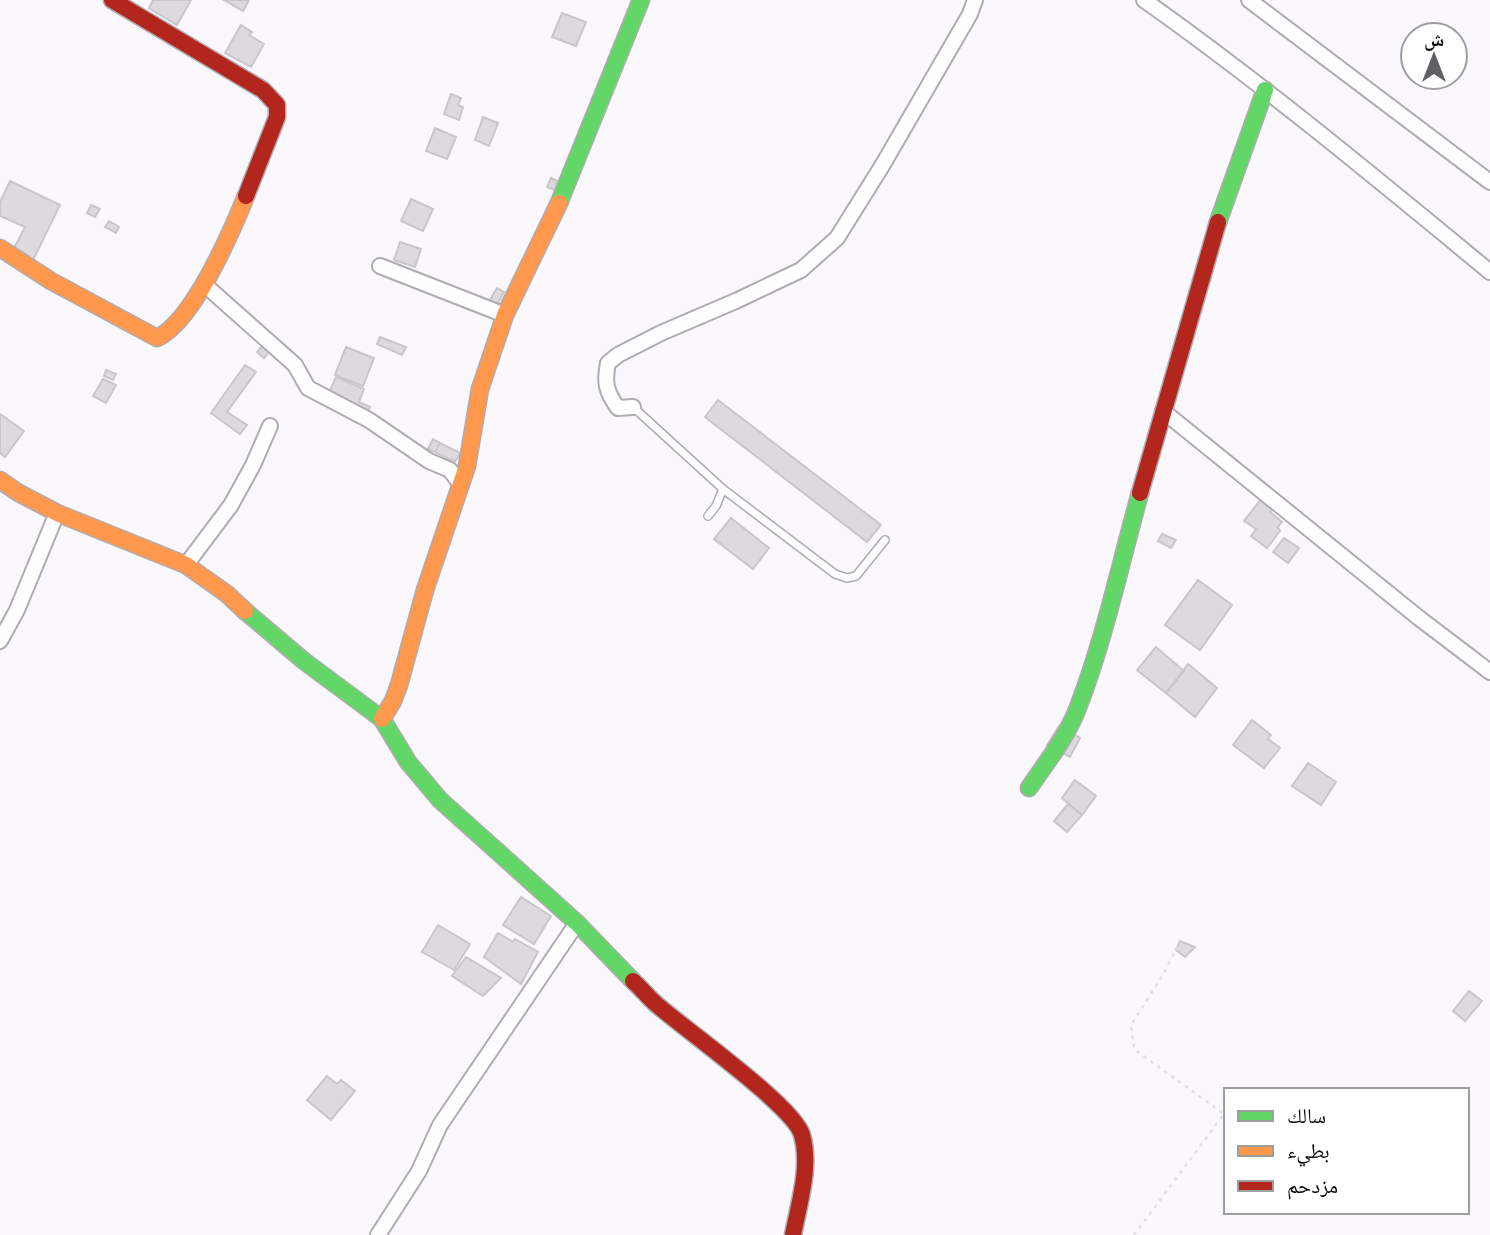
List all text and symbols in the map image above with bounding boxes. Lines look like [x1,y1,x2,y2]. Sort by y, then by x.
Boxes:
north arrow [1399,21,1469,91]
text: ش [1424,29,1444,51]
legend [1224,1088,1469,1214]
text: سالك [1287,1104,1326,1127]
text: بطيء [1287,1139,1330,1167]
text: مزدحم [1287,1174,1338,1200]

